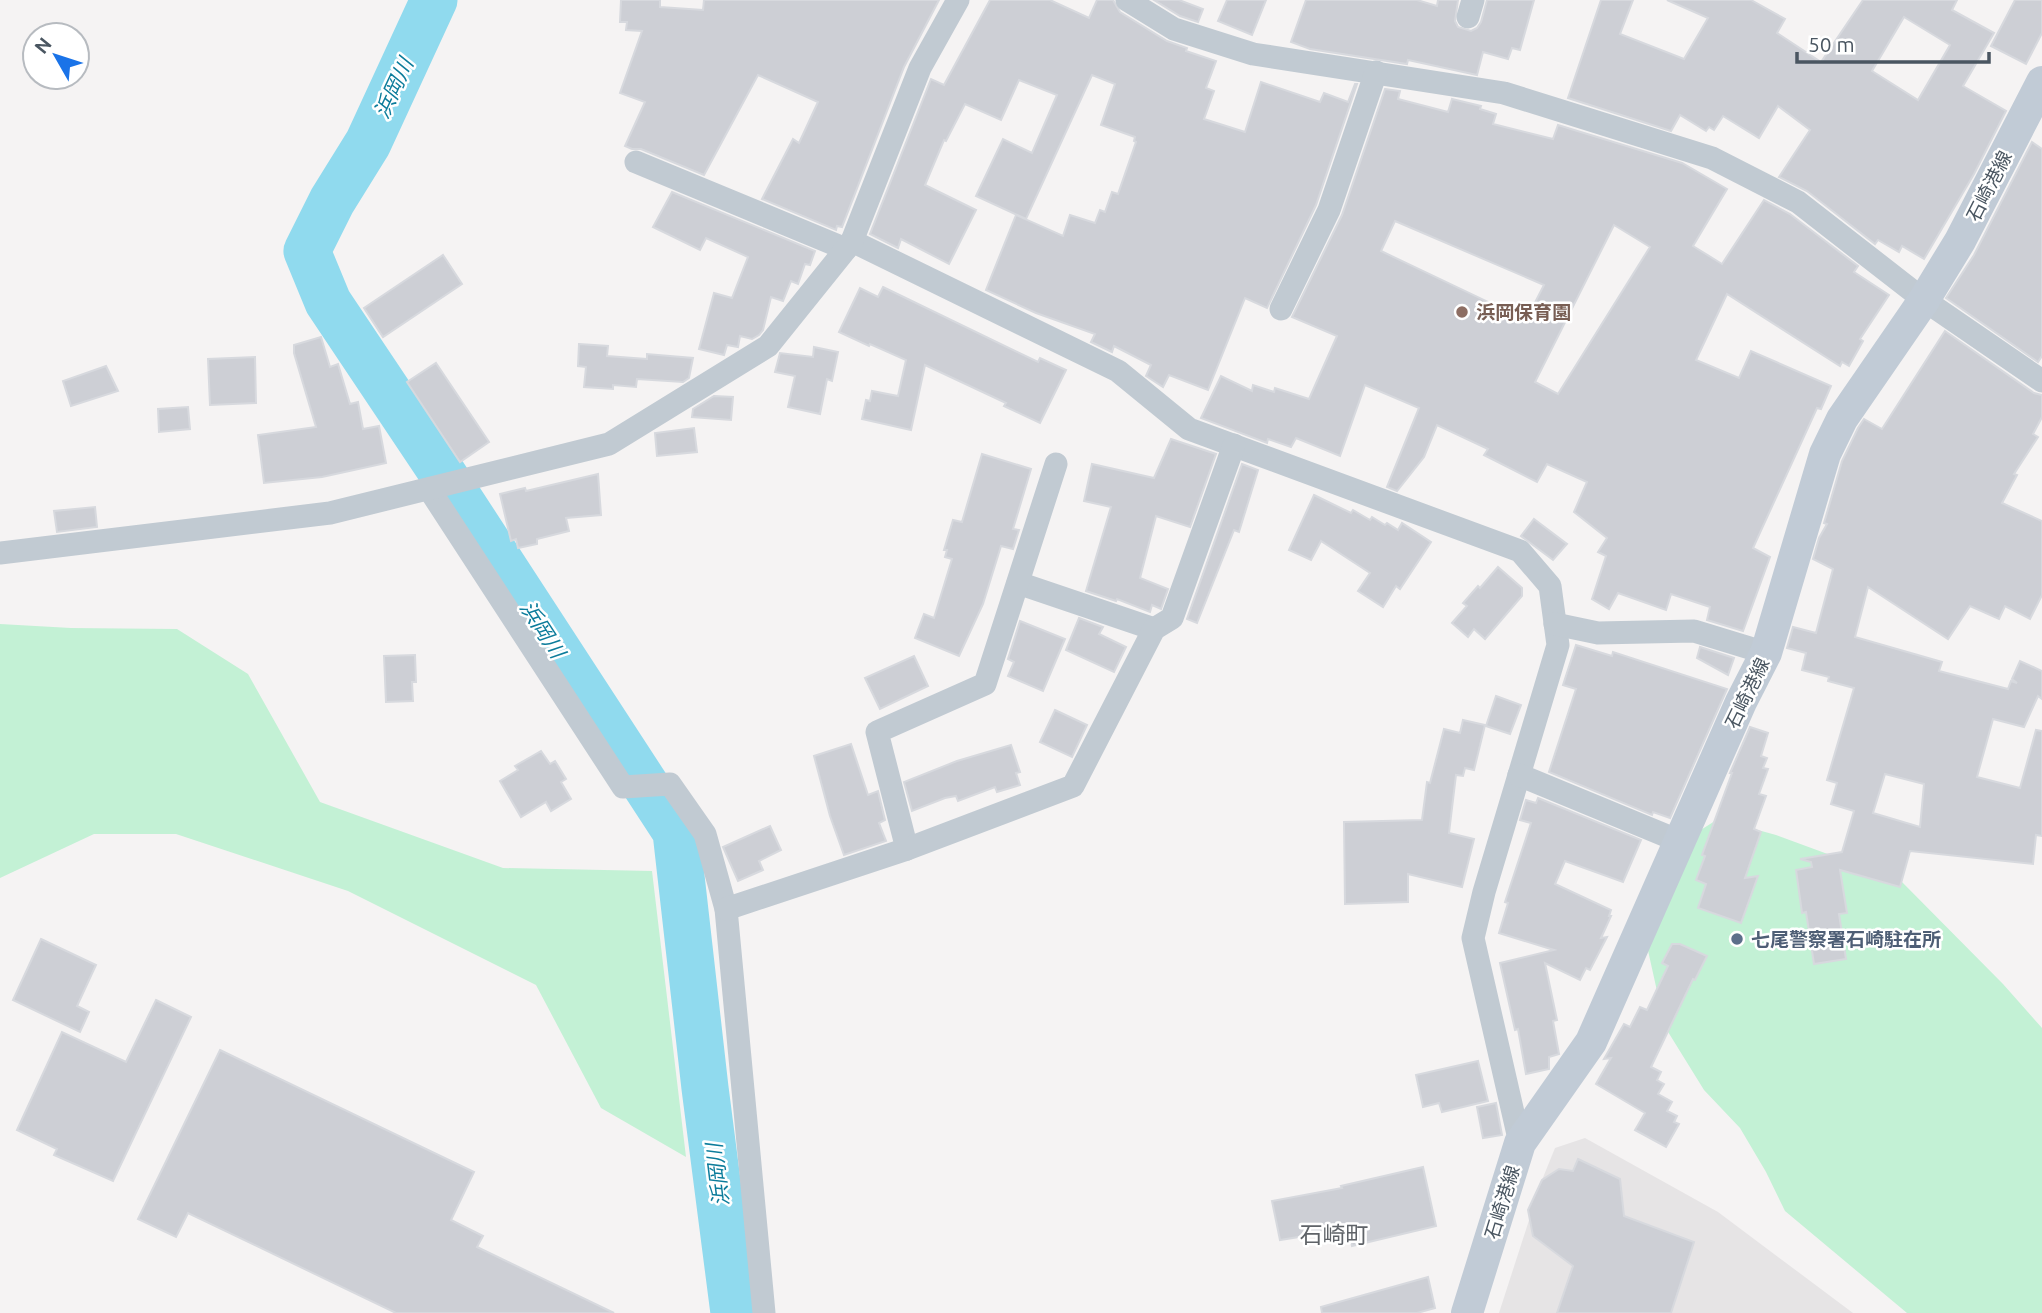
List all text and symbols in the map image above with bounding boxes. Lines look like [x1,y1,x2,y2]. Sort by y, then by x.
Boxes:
north arrow [21,21,91,91]
scale bar [1797,21,1990,65]
text: 50 m [1808,32,1855,56]
text: N [30,33,56,58]
water label: 浜岡川 [369,53,418,122]
street label: 石崎港線 [1962,147,2016,225]
place label: 浜岡保育園 [1476,301,1571,323]
marker: 浜岡保育園 [1454,304,1470,320]
water label: 浜岡川 [516,596,571,664]
street label: 石崎港線 [1720,654,1774,732]
place label: 七尾警察署石崎駐在所 [1751,928,1941,950]
marker: 七尾警察署石崎駐在所 [1729,931,1745,947]
water label: 浜岡川 [701,1140,733,1208]
street label: 石崎港線 [1480,1162,1524,1242]
district label: 石崎町 [1300,1222,1369,1247]

